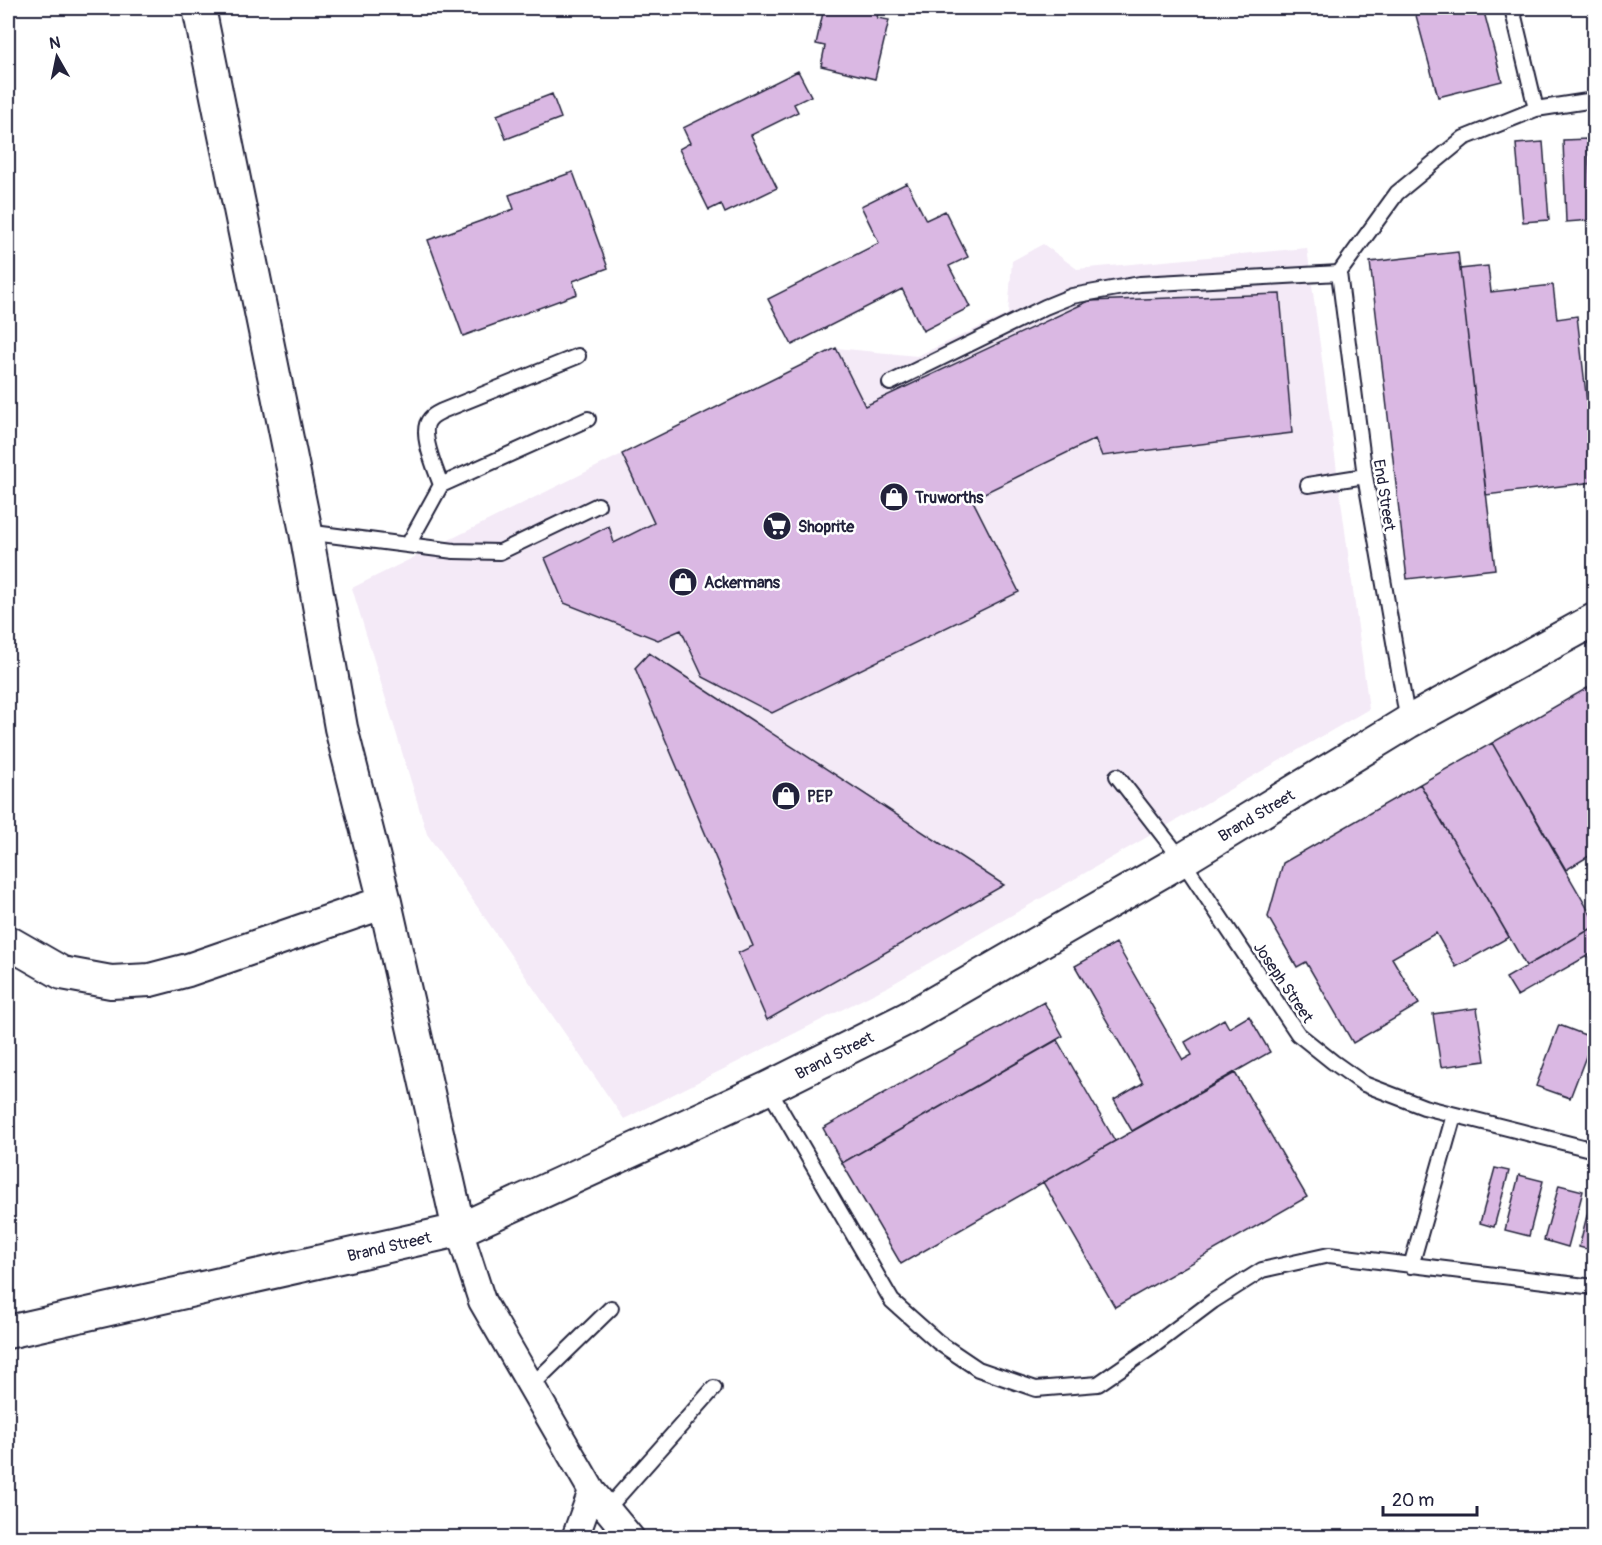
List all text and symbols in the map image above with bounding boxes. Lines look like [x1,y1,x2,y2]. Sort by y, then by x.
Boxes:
north arrow [27,27,87,87]
text: N [48,32,62,54]
street label: End Street [1368,458,1400,533]
shop icon: Truworths [878,481,910,513]
place label: Truworths [914,488,984,508]
supermarket icon: Shoprite [761,510,793,542]
place label: Shoprite [798,517,855,537]
shop icon: Ackermans [667,566,699,598]
place label: Ackermans [704,573,781,593]
shop icon: PEP [770,780,802,812]
street label: Brand Street [1215,785,1299,846]
place label: PEP [807,787,833,807]
street label: Joseph Street [1249,938,1318,1027]
street label: Brand Street [792,1027,878,1084]
street label: Brand Street [345,1227,434,1266]
scale bar [1383,1479,1478,1517]
text: 20 m [1392,1489,1434,1512]

